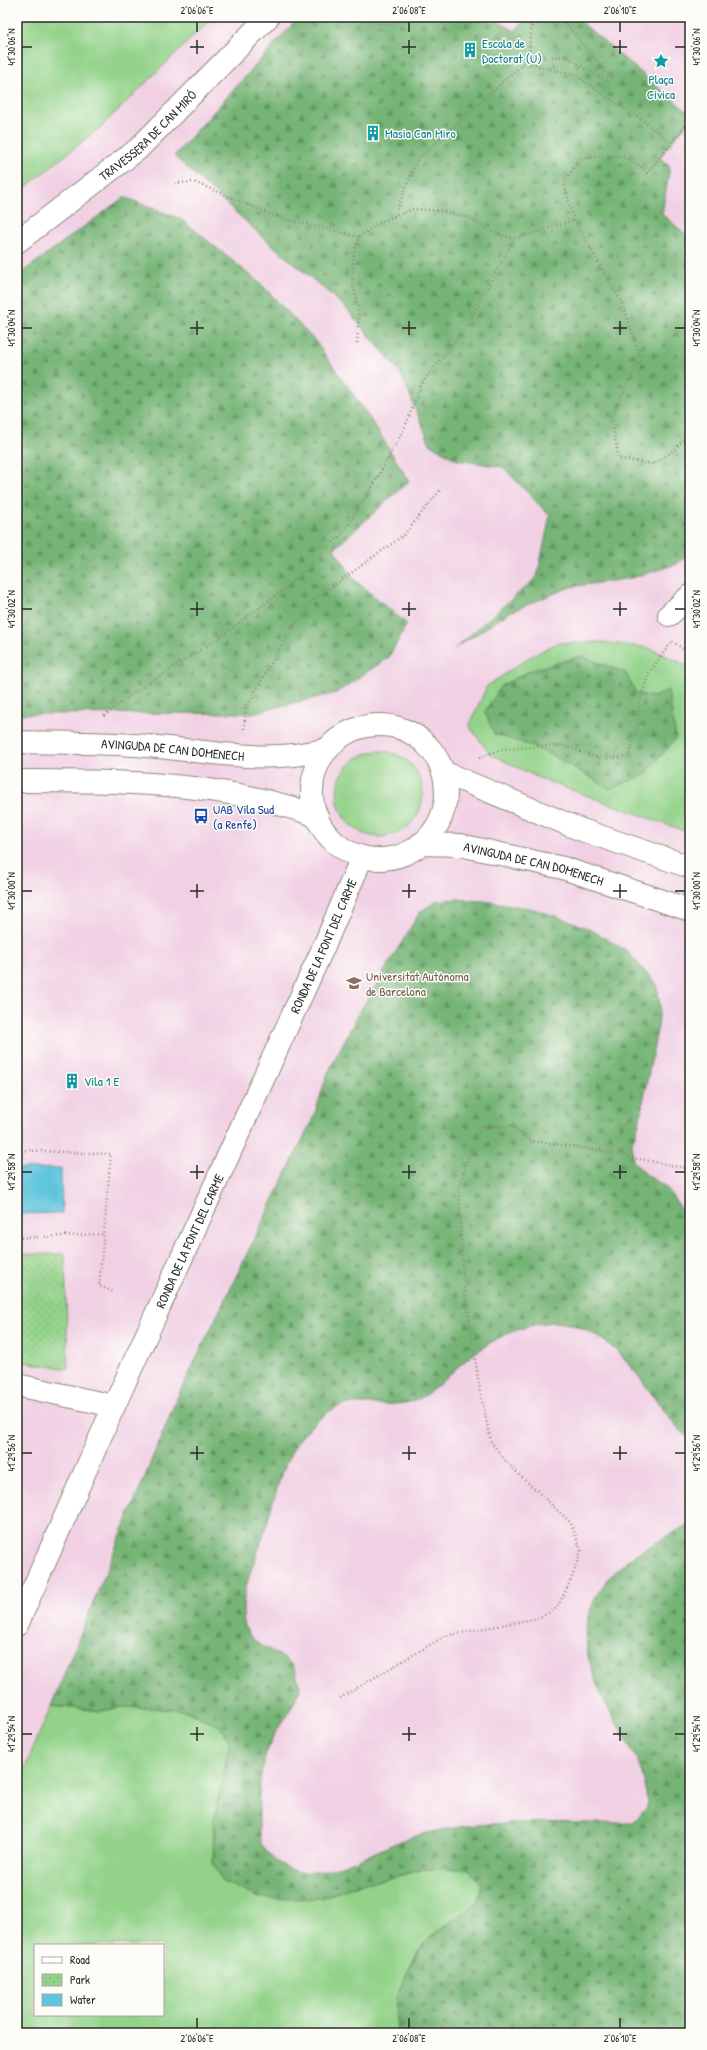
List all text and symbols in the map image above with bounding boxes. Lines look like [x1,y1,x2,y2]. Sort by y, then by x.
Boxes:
text: 2°06'06"E [180,4,214,17]
text: 2°06'08"E [392,4,426,17]
text: 2°06'10"E [604,4,637,17]
text: 41°30'06"N [5,28,18,66]
text: 41°30'06"N [690,28,703,66]
place label: Escola de Doctorat (U) [482,34,542,67]
building icon: Escola de Doctorat (U) [461,41,479,59]
place icon: Plaça Cívica [652,52,670,70]
place label: Plaça Cívica [647,70,675,103]
street label: TRAVESSERA DE CAN MIRÓ [95,86,200,185]
building icon: Masia Can Miro [364,124,382,142]
place label: Masia Can Miro [385,124,456,142]
text: 41°30'04"N [5,310,18,346]
text: 41°30'04"N [690,310,703,346]
text: 41°30'02"N [5,590,18,628]
text: 41°30'02"N [690,590,703,628]
street label: AVINGUDA DE CAN DOMENECH [101,734,245,765]
place label: UAB Vila Sud (a Renfe) [213,800,274,833]
bus stop icon: UAB Vila Sud (a Renfe) [192,807,210,825]
street label: AVINGUDA DE CAN DOMENECH [462,837,606,890]
text: 41°30'00"N [5,872,18,910]
text: 41°30'00"N [690,872,703,910]
street label: RONDA DE LA FONT DEL CARME [286,875,361,1016]
place label: Universitat Autònoma de Barcelona [366,967,469,1000]
school or university icon: Universitat Autònoma de Barcelona [345,974,363,992]
building icon: Vila 1 E [63,1072,81,1090]
place label: Vila 1 E [84,1072,119,1090]
text: 41°29'58"N [5,1154,18,1190]
text: 41°29'58"N [690,1154,703,1190]
street label: RONDA DE LA FONT DEL CARME [151,1171,228,1311]
text: 41°29'56"N [5,1435,18,1471]
text: 41°29'56"N [690,1435,703,1471]
text: 41°29'54"N [5,1716,18,1752]
text: 41°29'54"N [690,1716,703,1752]
legend [34,1944,164,2016]
text: Road [70,1951,90,1968]
text: Park [70,1971,90,1988]
text: Water [70,1991,96,2008]
text: 2°06'06"E [180,2032,214,2045]
text: 2°06'08"E [392,2032,426,2045]
text: 2°06'10"E [604,2032,637,2045]

